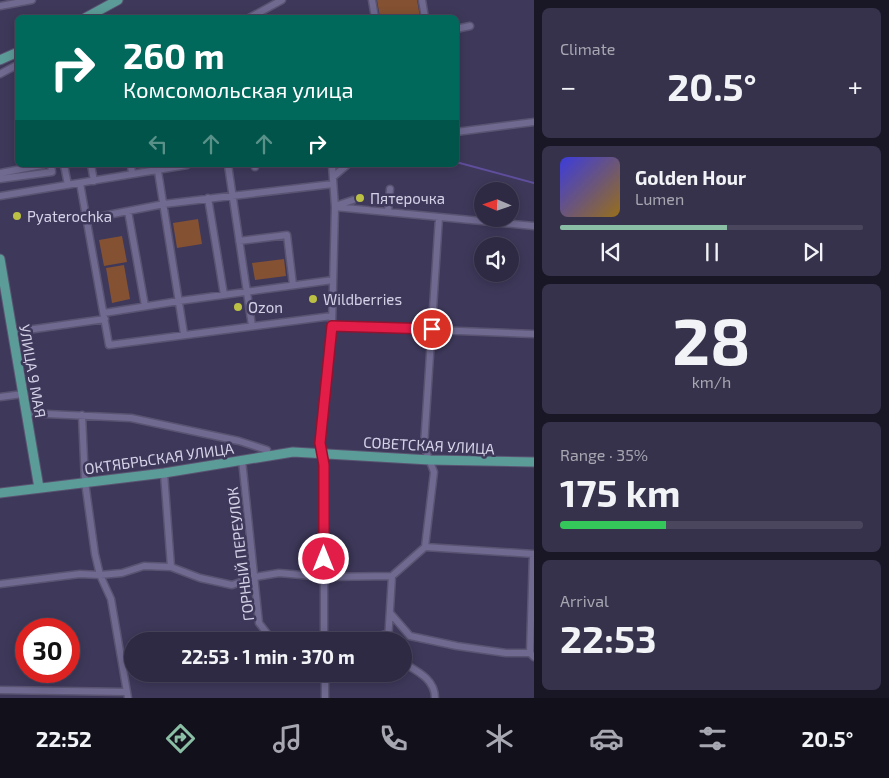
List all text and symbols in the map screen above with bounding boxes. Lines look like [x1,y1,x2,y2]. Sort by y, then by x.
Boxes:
text: 260 m [123,34,224,76]
icon: right [40,35,105,100]
text: Climate [560,39,615,58]
text: 20.5° [667,63,757,109]
text: − [560,69,576,103]
text: + [848,69,863,103]
text: Комсомольская улица [123,76,354,102]
icon: left [144,130,172,158]
icon: ahead [197,130,225,158]
icon: ahead [250,130,278,158]
icon: right [303,130,331,158]
text: Golden Hour [635,166,746,189]
north arrow [474,182,519,228]
map controls [474,182,519,282]
place label: Пятерочка [370,189,445,207]
text: Lumen [635,189,684,208]
marker: Пятерочка [354,192,366,204]
place label: Pyaterochka [27,207,112,225]
marker: Pyaterochka [11,210,23,222]
button: sound [474,237,519,282]
icon: previous [597,238,625,266]
icon: pause [698,238,726,266]
icon: next [799,238,827,266]
place label: Wildberries [323,290,402,308]
marker: Wildberries [307,293,319,305]
place label: Ozon [248,298,283,316]
text: 28 [672,300,751,378]
marker: Ozon [232,301,244,313]
pin [411,308,453,350]
icon: arrive [418,315,446,343]
street label: УЛИЦА 9 МАЯ [16,323,50,419]
text: km/h [692,372,731,391]
street label: СОВЕТСКАЯ УЛИЦА [363,433,496,457]
street label: ОКТЯБРЬСКАЯ УЛИЦА [83,439,236,477]
text: Range · 35% [560,445,648,464]
text: 175 km [560,469,680,515]
street label: ГОРНЫЙ ПЕРЕУЛОК [223,486,257,622]
position arrow [297,532,349,584]
text: Arrival [560,591,609,610]
text: 22:53 [560,615,656,661]
speed limit sign: 30 [15,618,80,683]
text: 22:53 · 1 min · 370 m [181,645,355,668]
icon: directions [163,721,198,756]
icon: music [270,721,305,756]
icon: phone [376,721,411,756]
icon: climate [482,721,517,756]
icon: car [589,721,624,756]
icon: filters [695,721,730,756]
text: 22:52 [36,725,92,751]
text: 20.5° [801,725,853,751]

